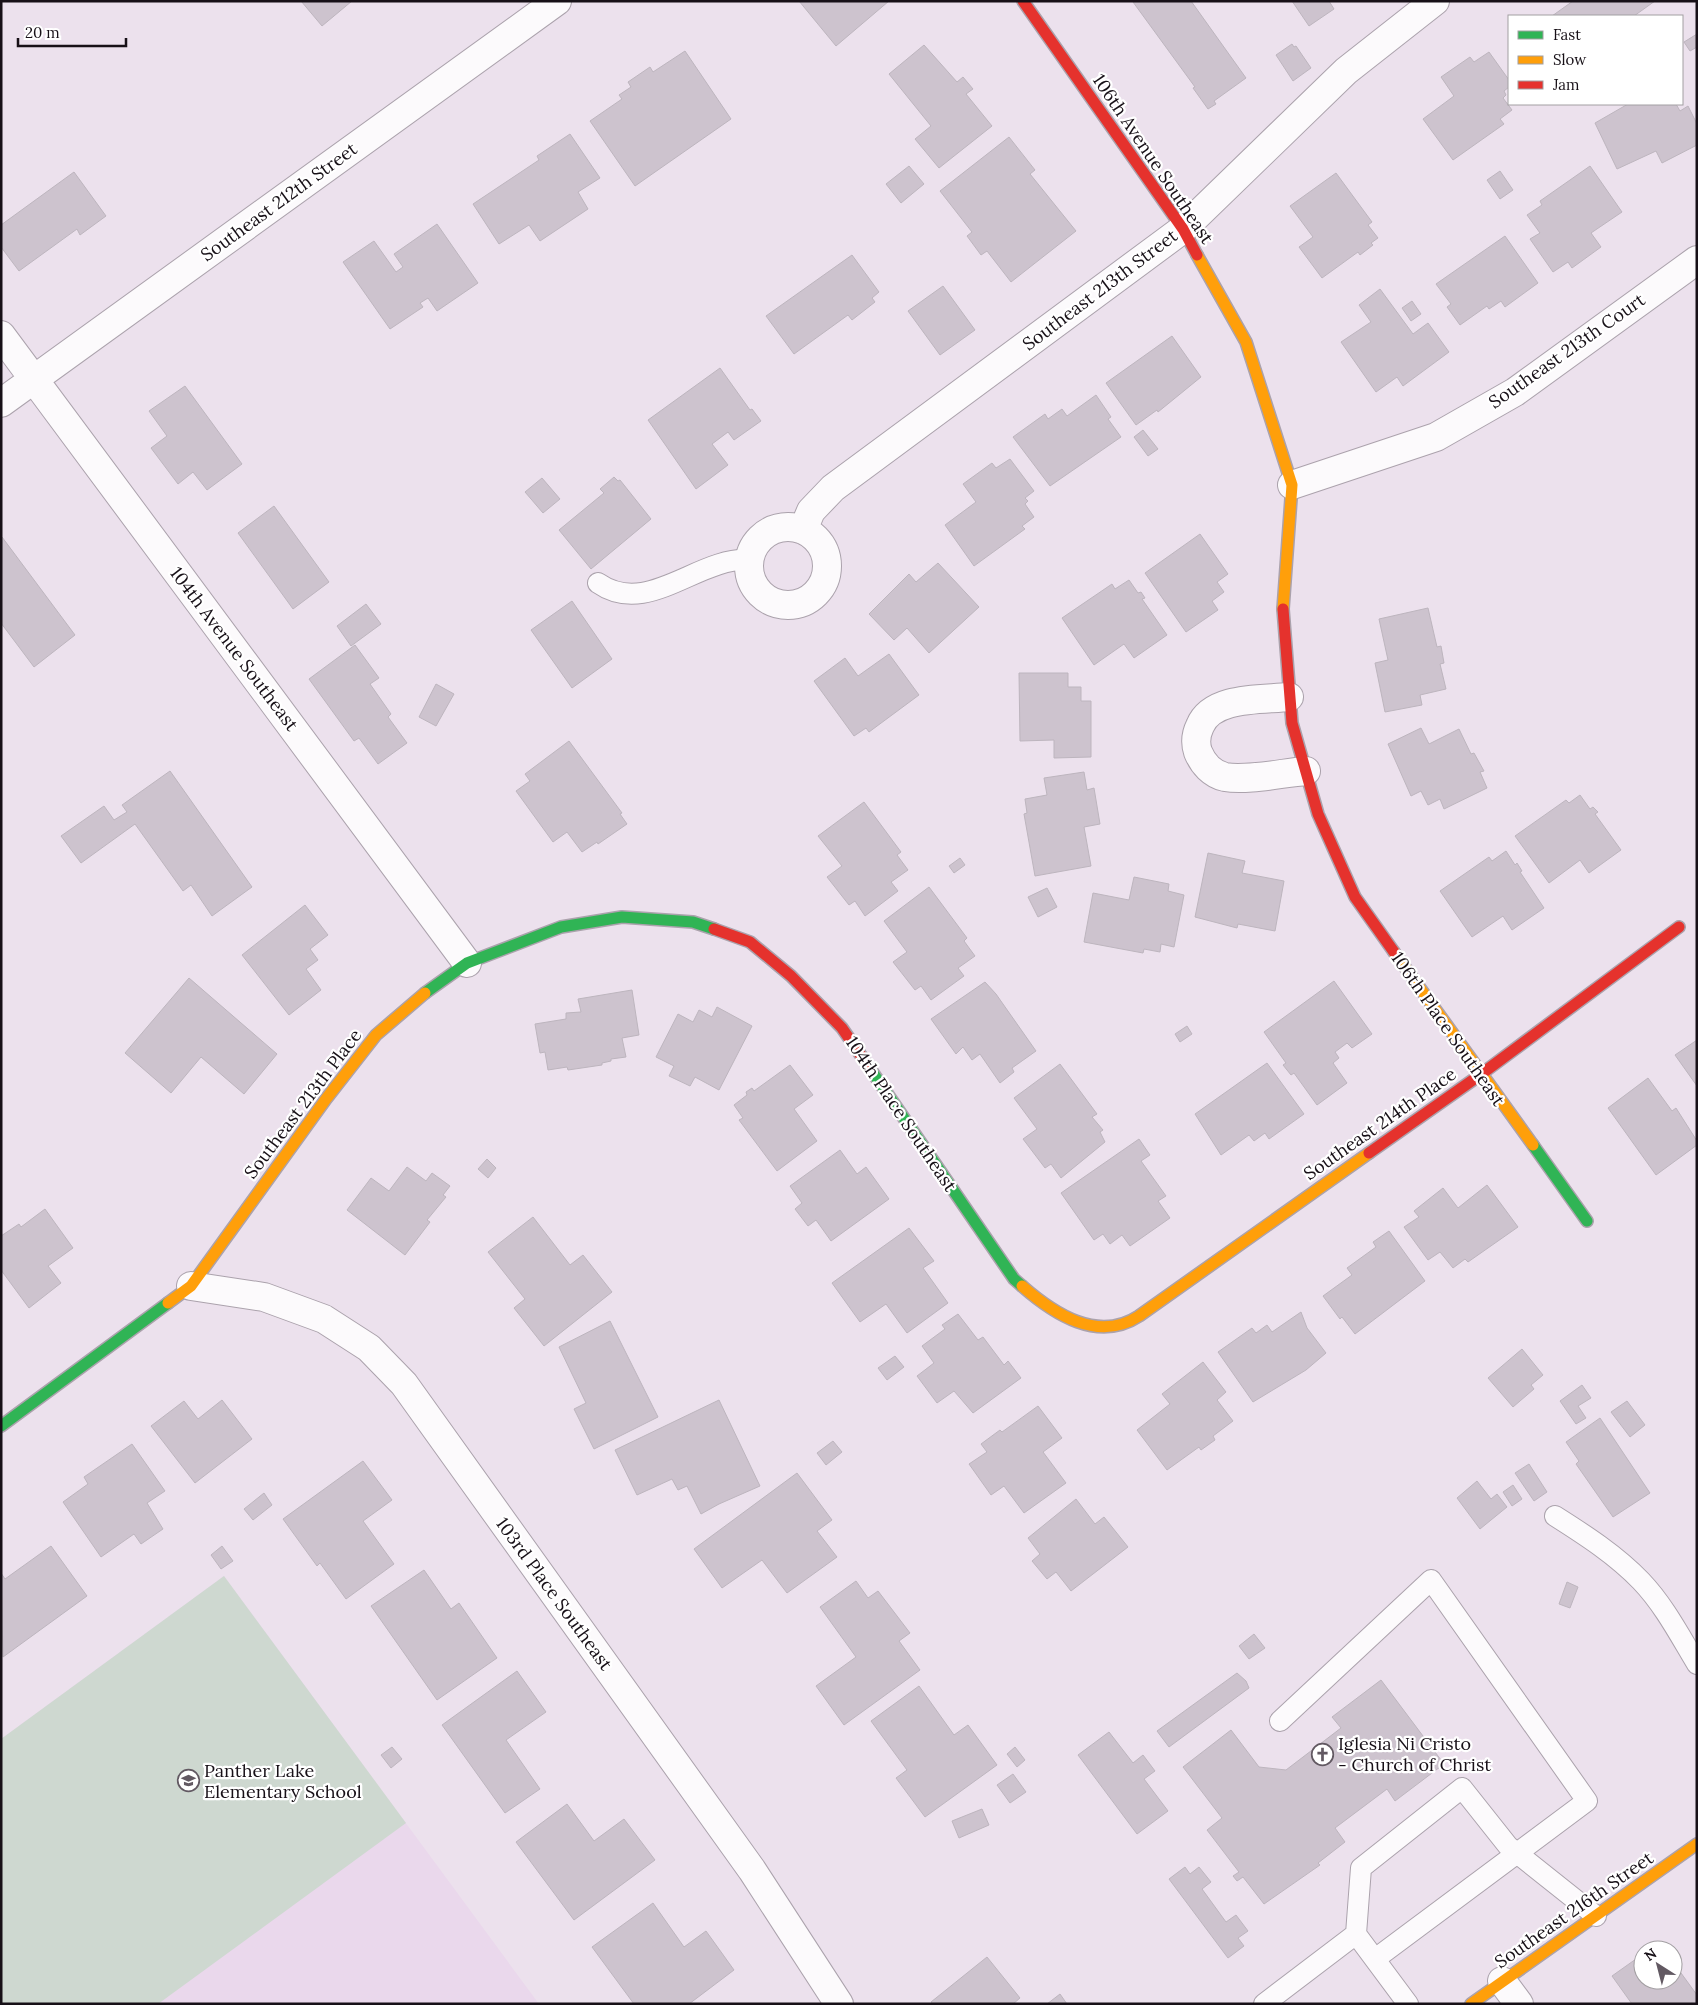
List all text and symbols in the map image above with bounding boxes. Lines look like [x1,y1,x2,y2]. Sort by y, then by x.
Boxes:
scale bar [18,15,125,47]
legend [1508,15,1683,105]
text: 20 m [25,23,60,42]
text: Fast [1553,25,1581,44]
text: Slow [1553,50,1586,69]
street label: 106th Avenue Southeast [1088,69,1219,248]
text: Jam [1552,75,1580,94]
street label: Southeast 212th Street [196,137,361,266]
street label: Southeast 213th Street [1018,224,1182,355]
street label: Southeast 213th Court [1484,288,1649,413]
street label: 104th Avenue Southeast [165,562,304,735]
street label: 106th Place Southeast [1386,947,1510,1110]
street label: Southeast 213th Place [239,1024,366,1183]
street label: 104th Place Southeast [841,1032,962,1196]
street label: Southeast 214th Place [1299,1062,1461,1185]
street label: 103rd Place Southeast [491,1513,618,1675]
place label: Iglesia Ni Cristo - Church of Christ [1338,1732,1491,1776]
church icon: Iglesia Ni Cristo - Church of Christ [1310,1742,1334,1766]
place label: Panther Lake Elementary School [204,1759,362,1803]
school or university icon: Panther Lake Elementary School [176,1769,200,1793]
street label: Southeast 216th Street [1490,1846,1658,1973]
north arrow [1633,1940,1683,1990]
text: N [1641,1944,1660,1965]

